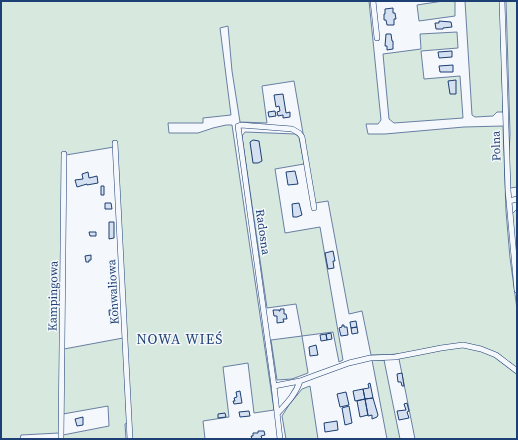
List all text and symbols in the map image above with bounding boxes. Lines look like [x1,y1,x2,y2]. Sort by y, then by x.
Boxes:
street label: Polna [487,130,505,161]
street label: Radosna [252,208,274,257]
street label: Konwaliowa [103,258,123,325]
street label: Kampingowa [44,260,62,331]
district label: NOWA WIEŚ [137,329,223,349]

